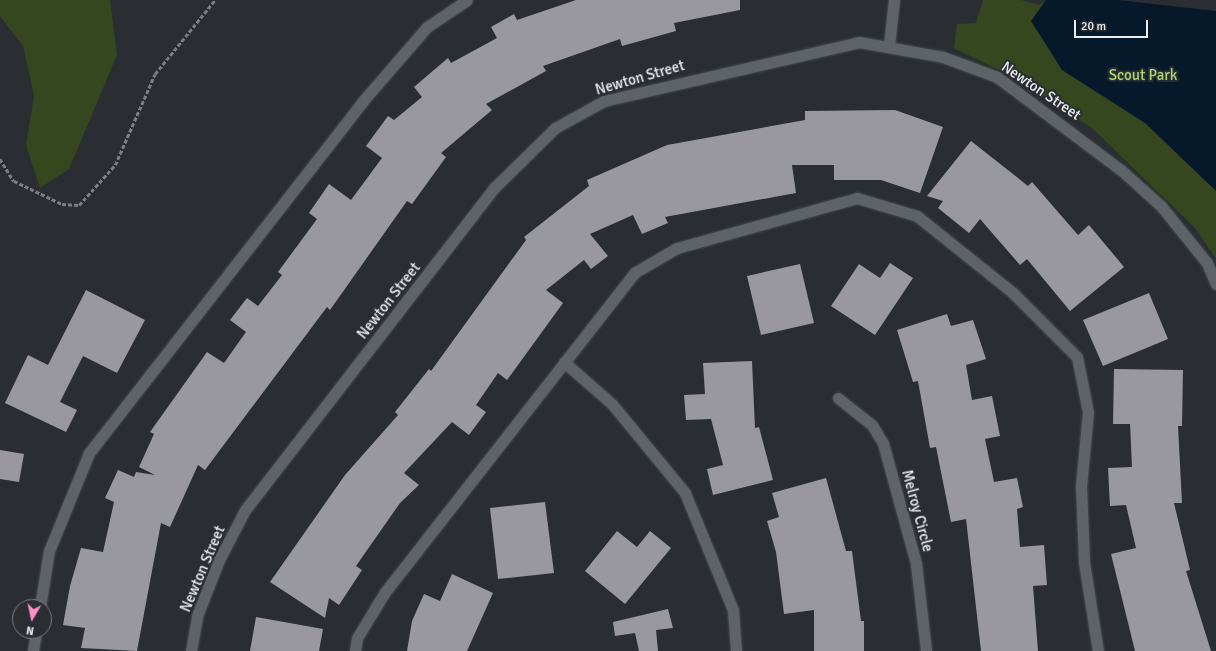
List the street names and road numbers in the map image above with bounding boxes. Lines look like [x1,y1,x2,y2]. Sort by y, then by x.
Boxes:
street label: Newton Street [593,57,687,99]
street label: Newton Street [998,58,1084,124]
street label: Newton Street [354,259,424,343]
street label: Melroy Circle [897,468,937,554]
street label: Newton Street [177,523,229,615]

